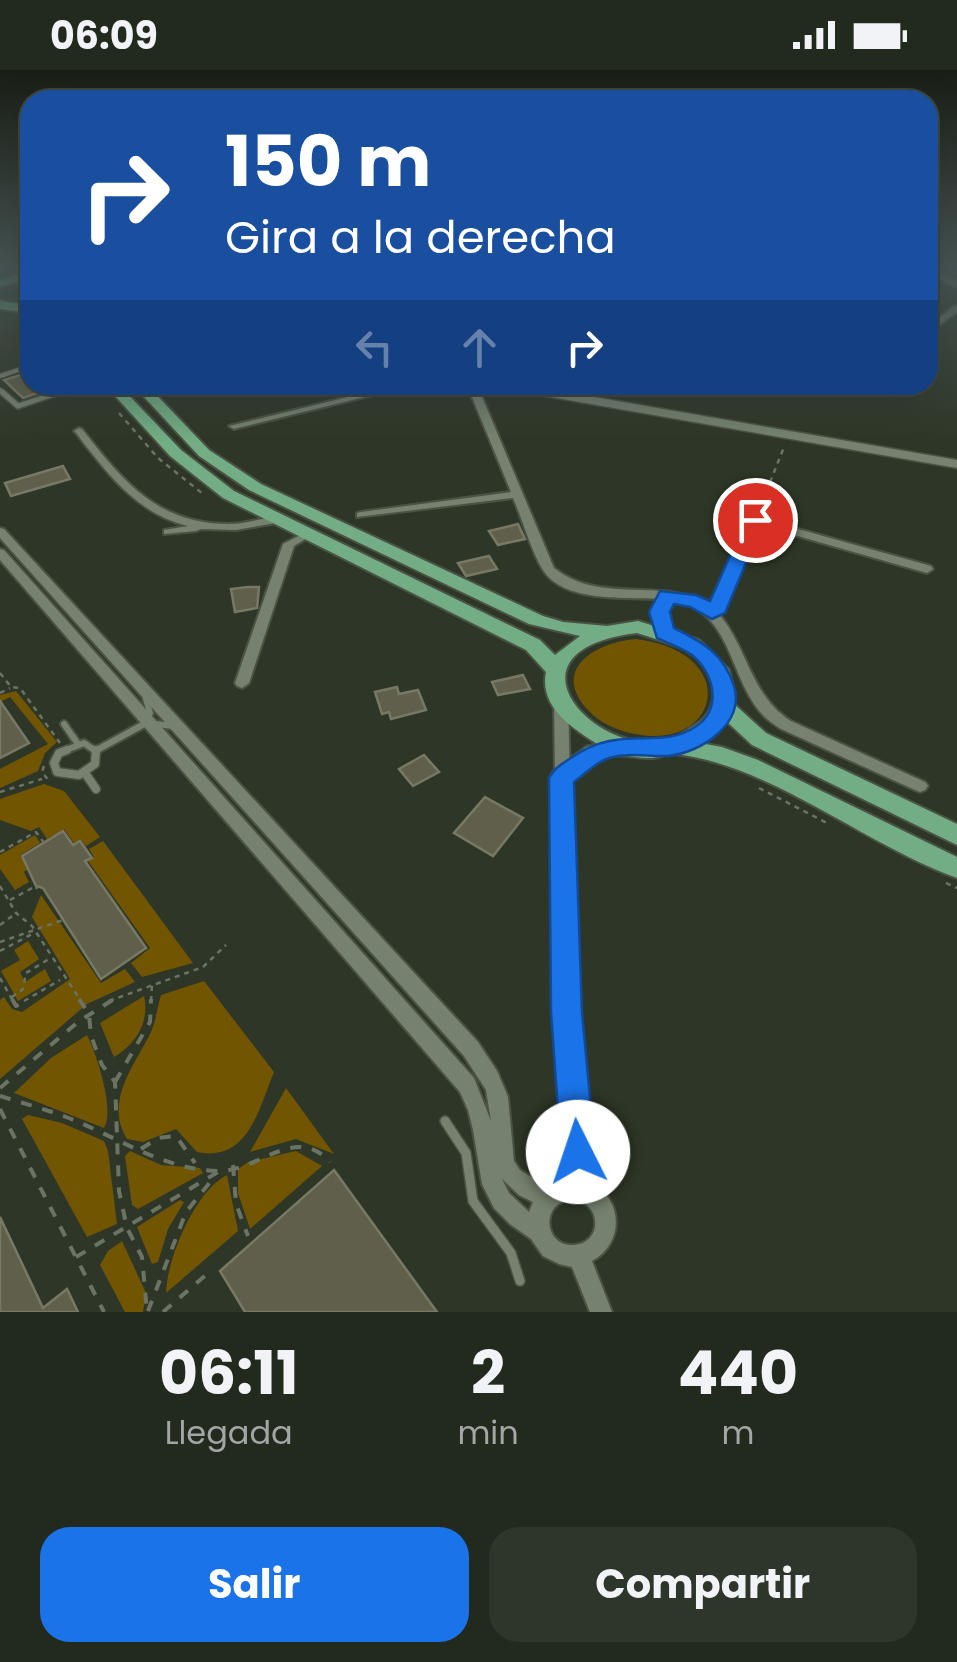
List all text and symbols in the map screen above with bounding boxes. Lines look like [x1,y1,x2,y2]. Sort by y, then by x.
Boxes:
text: 06:09 [50,9,158,62]
text: 150 m [225,112,431,211]
icon: right [60,130,190,260]
text: Gira a la derecha [225,206,616,269]
icon: left [347,320,402,375]
icon: ahead [452,320,507,375]
icon: right [557,320,612,375]
pin [713,478,798,563]
icon: arrive [728,493,783,548]
position arrow [526,1100,630,1204]
text: 06:11 [159,1331,298,1415]
text: 2 [471,1331,505,1415]
text: 440 [678,1331,798,1415]
text: Llegada [165,1410,293,1455]
text: min [457,1410,519,1455]
text: m [721,1410,754,1455]
button: Salir [40,1527,469,1642]
button: Compartir [489,1527,917,1642]

